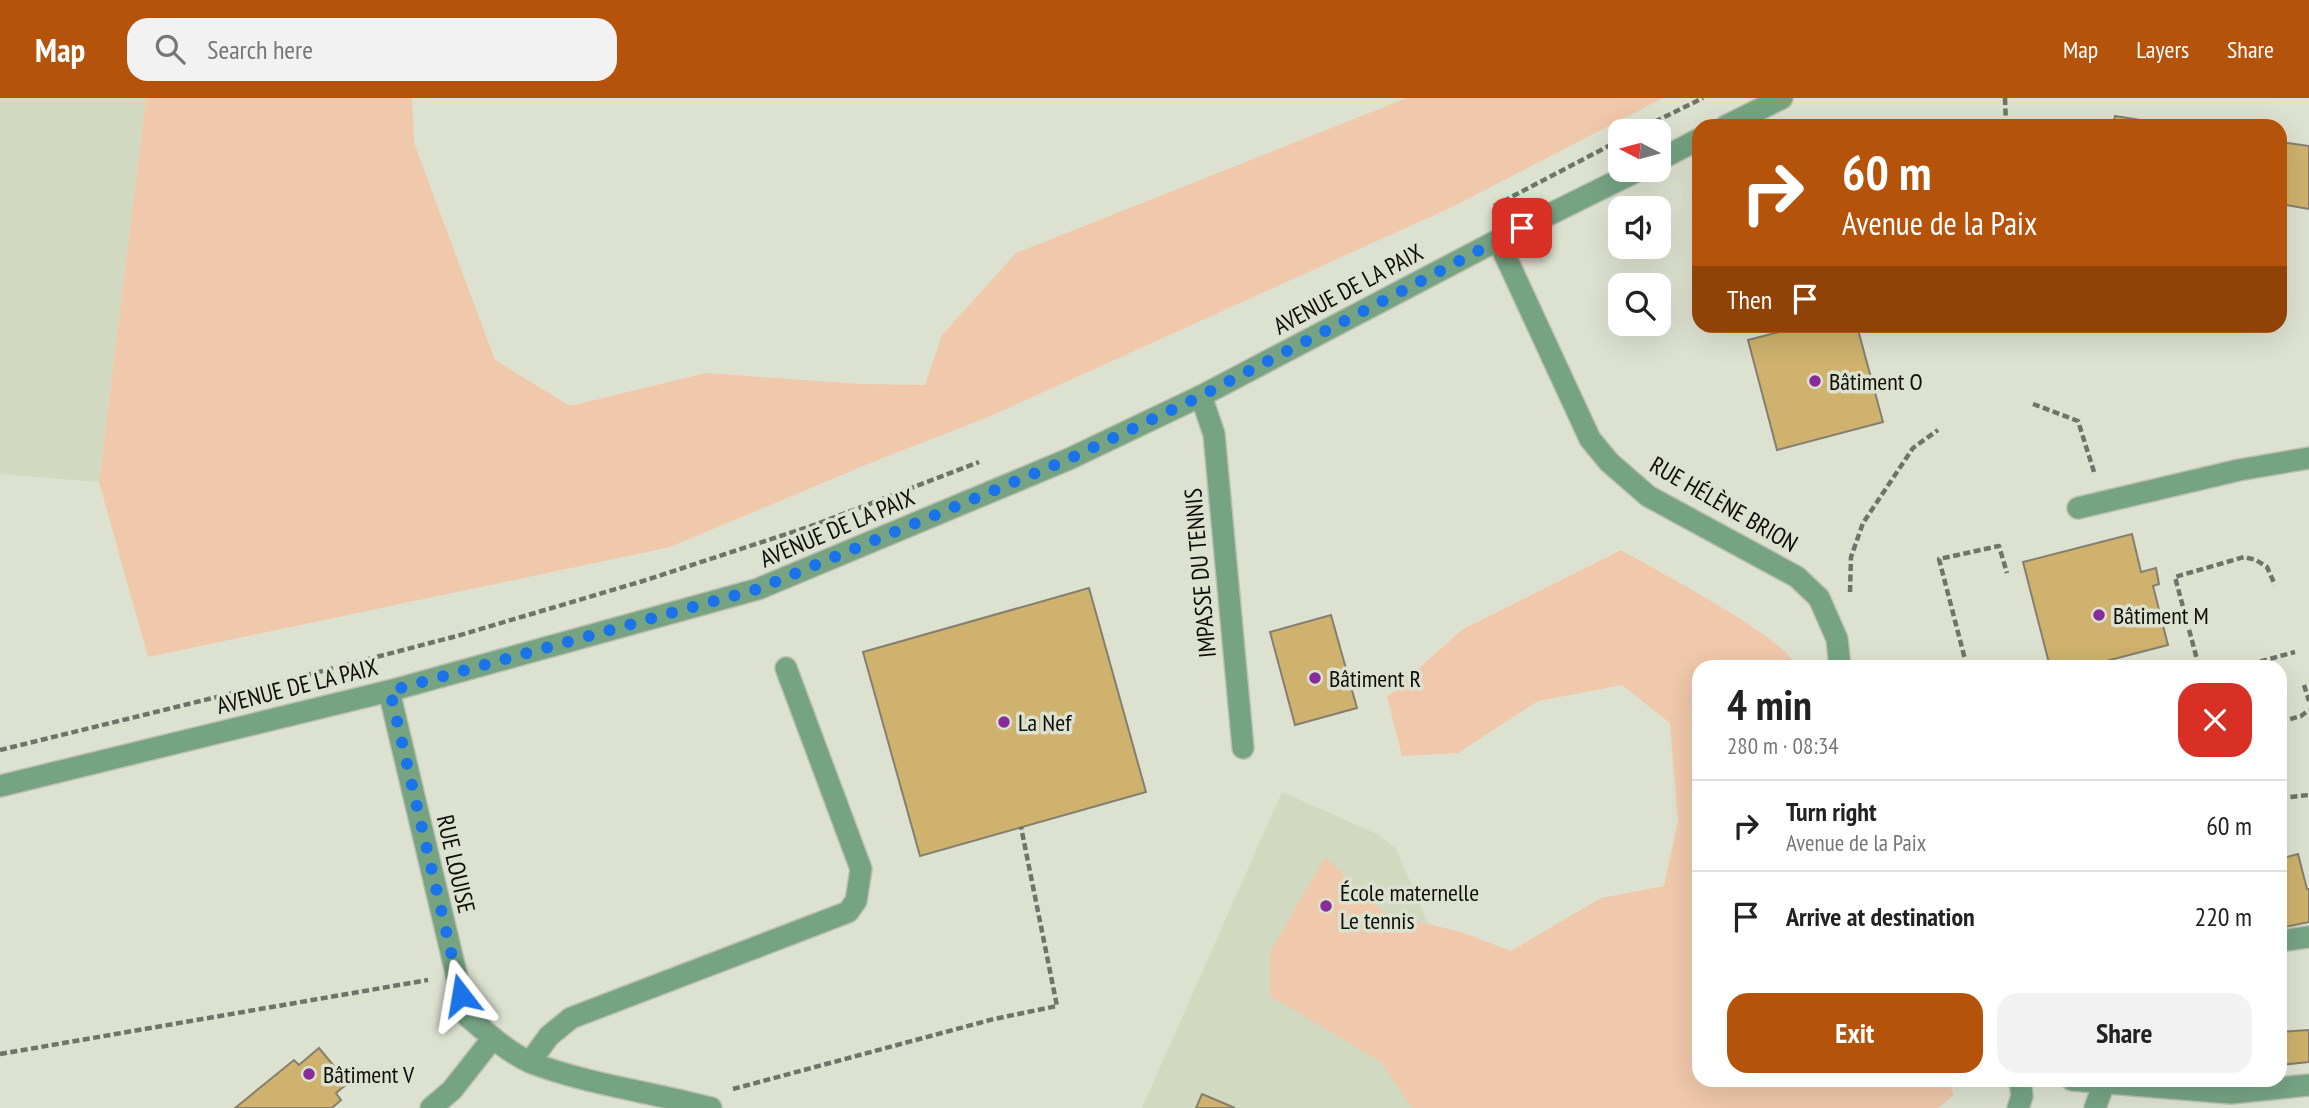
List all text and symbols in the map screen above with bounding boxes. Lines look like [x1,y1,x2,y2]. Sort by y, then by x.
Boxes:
search box [127,18,617,81]
text: Map [35,28,85,71]
icon: search [151,30,189,68]
text: Search here [207,33,313,66]
text: Map [2063,34,2098,65]
text: Layers [2136,34,2189,65]
text: Share [2227,34,2274,65]
north arrow [1608,119,1671,182]
map controls [1608,119,1671,336]
text: 60 m [1842,140,1931,204]
icon: right [1727,147,1818,238]
button: sound [1608,196,1671,259]
pin [1492,198,1552,258]
text: Avenue de la Paix [1842,202,2037,244]
icon: arrive [1503,209,1541,247]
street label: AVENUE DE LA PAIX [1268,237,1428,341]
button: search [1608,273,1671,336]
icon: arrive [1786,280,1824,318]
text: Then [1727,283,1772,316]
place label: Bâtiment O [1829,366,1923,397]
marker: Bâtiment O [1807,373,1823,389]
street label: RUE HÉLÈNE BRION [1645,449,1803,559]
street label: AVENUE DE LA PAIX [755,482,919,574]
street label: IMPASSE DU TENNIS [1177,487,1223,659]
place label: Bâtiment M [2113,600,2209,631]
marker: Bâtiment M [2091,607,2107,623]
street label: AVENUE DE LA PAIX [213,651,381,721]
place label: Bâtiment R [1329,663,1421,694]
marker: Bâtiment R [1307,670,1323,686]
text: 4 min [1727,677,1812,732]
button: close [2178,683,2252,757]
place label: La Nef [1018,707,1072,738]
marker: La Nef [996,714,1012,730]
text: 280 m · 08:34 [1727,731,1839,760]
text: Turn right [1786,795,1877,828]
icon: right [1727,807,1765,845]
text: 60 m [2206,809,2252,842]
street label: RUE LOUISE [430,812,482,916]
text: Avenue de la Paix [1786,828,1926,857]
place label: École maternelle Le tennis [1340,877,1479,936]
marker: École maternelle Le tennis [1318,898,1334,914]
icon: arrive [1727,898,1765,936]
text: Arrive at destination [1786,900,1975,933]
text: 220 m [2194,900,2252,933]
position arrow [424,958,498,1032]
button: Exit [1727,993,1983,1073]
button: Share [1997,993,2252,1073]
place label: Bâtiment V [323,1059,415,1090]
marker: Bâtiment V [301,1066,317,1082]

